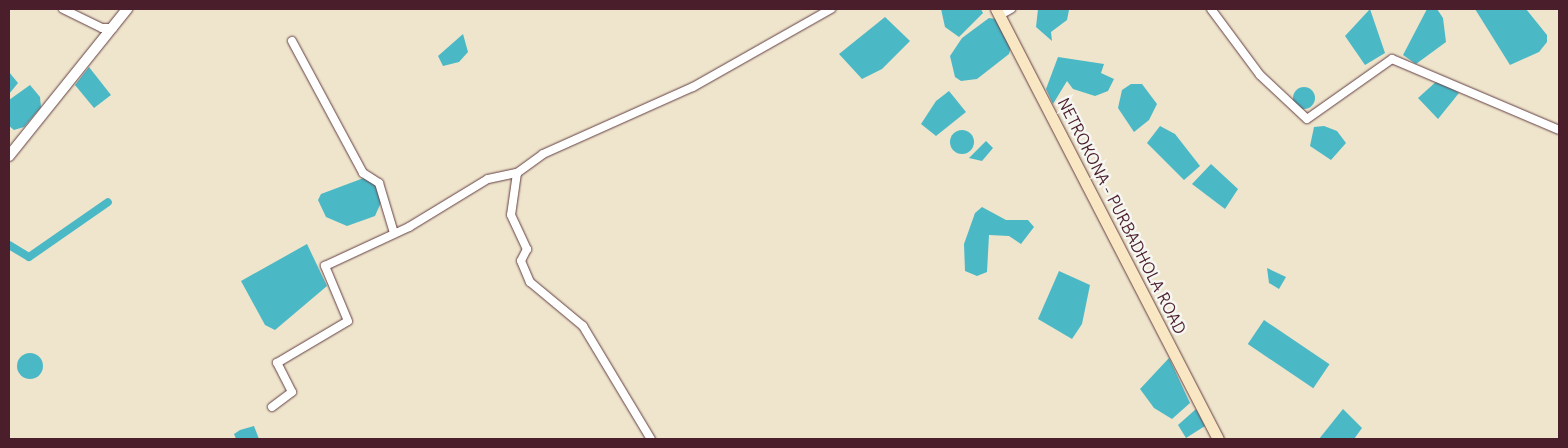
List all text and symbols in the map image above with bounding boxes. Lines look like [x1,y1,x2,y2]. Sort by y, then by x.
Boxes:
street label: NETROKONA - PURBADHOLA ROAD [1054,95,1190,337]

